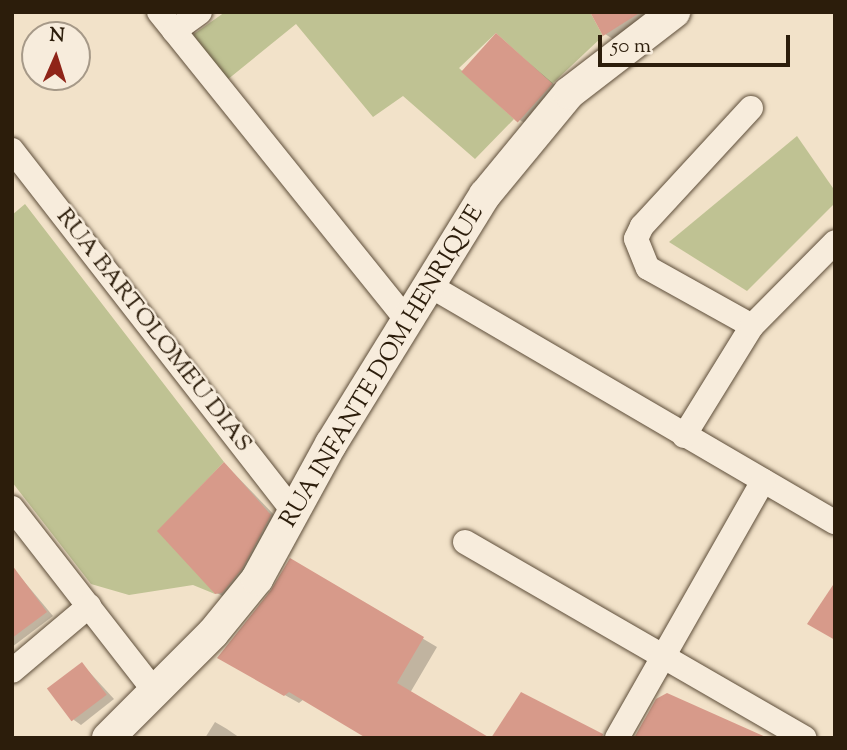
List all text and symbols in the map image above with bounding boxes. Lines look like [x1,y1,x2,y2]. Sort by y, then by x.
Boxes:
north arrow [21,21,91,91]
scale bar [602,21,794,65]
text: N [49,23,65,50]
text: 50 m [611,32,651,62]
street label: RUA INFANTE DOM HENRIQUE [275,201,491,533]
street label: RUA BARTOLOMEU DIAS [49,204,257,458]

